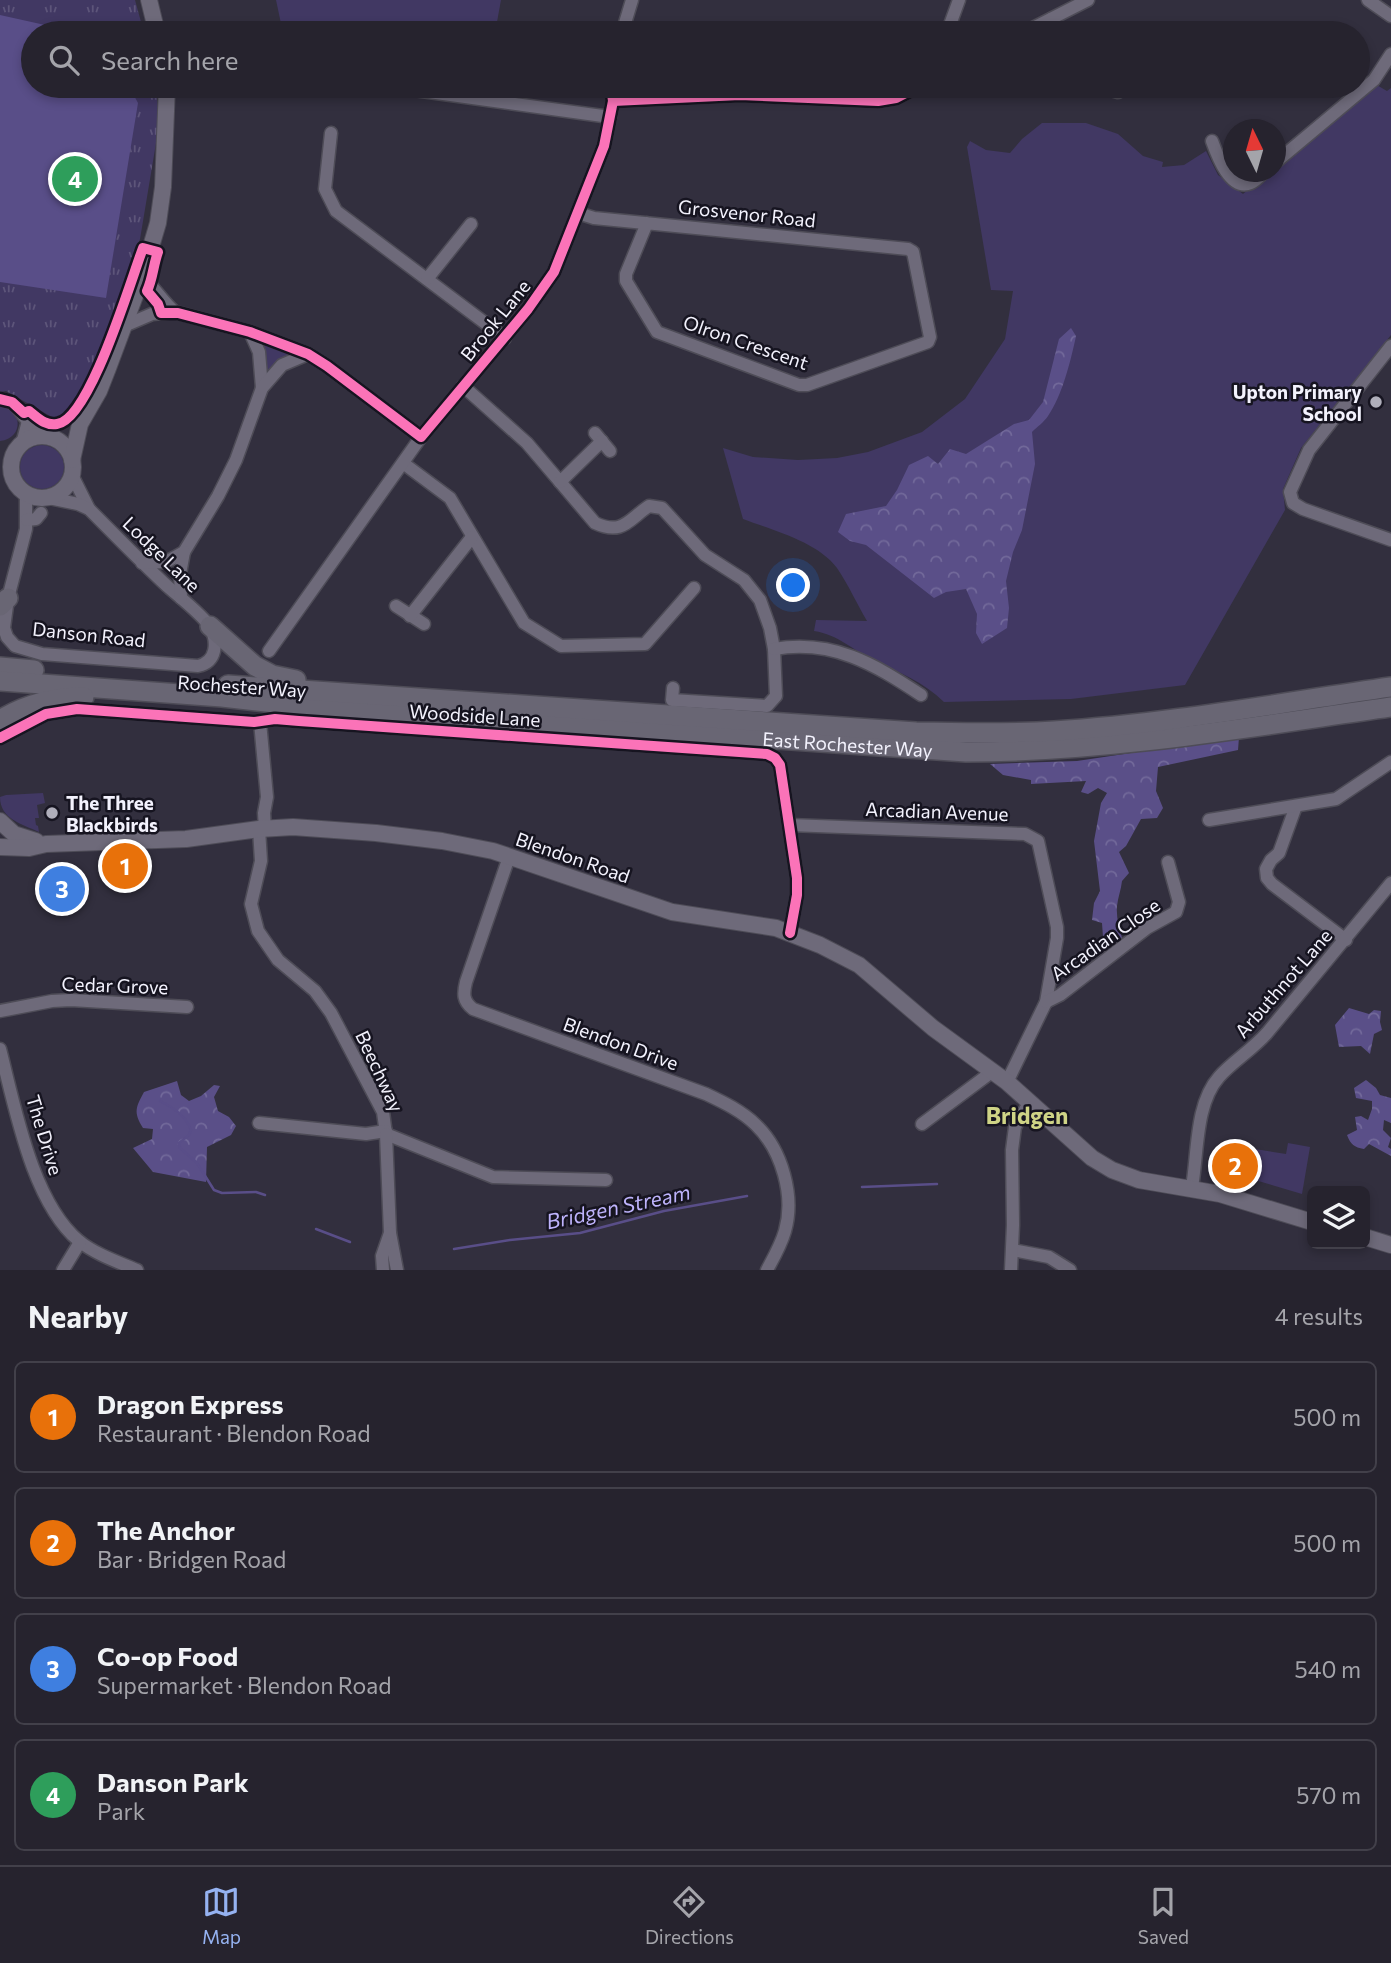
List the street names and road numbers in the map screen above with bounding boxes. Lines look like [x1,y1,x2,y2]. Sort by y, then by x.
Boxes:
street label: Grosvenor Road [677,194,817,232]
street label: Brook Lane [455,275,535,365]
street label: Olron Crescent [681,310,812,374]
street label: Lodge Lane [119,511,205,597]
street label: Danson Road [31,617,147,651]
street label: Rochester Way [177,670,307,702]
street label: Woodside Lane [409,699,541,731]
street label: East Rochester Way [762,726,934,761]
street label: Arcadian Avenue [865,797,1009,825]
street label: Blendon Road [513,827,633,887]
street label: Arcadian Close [1046,893,1164,985]
street label: Arbuthnot Lane [1230,924,1336,1042]
street label: Cedar Grove [61,972,169,998]
street label: Blendon Drive [560,1012,682,1074]
street label: Beechway [351,1027,409,1115]
street label: The Drive [22,1092,68,1178]

